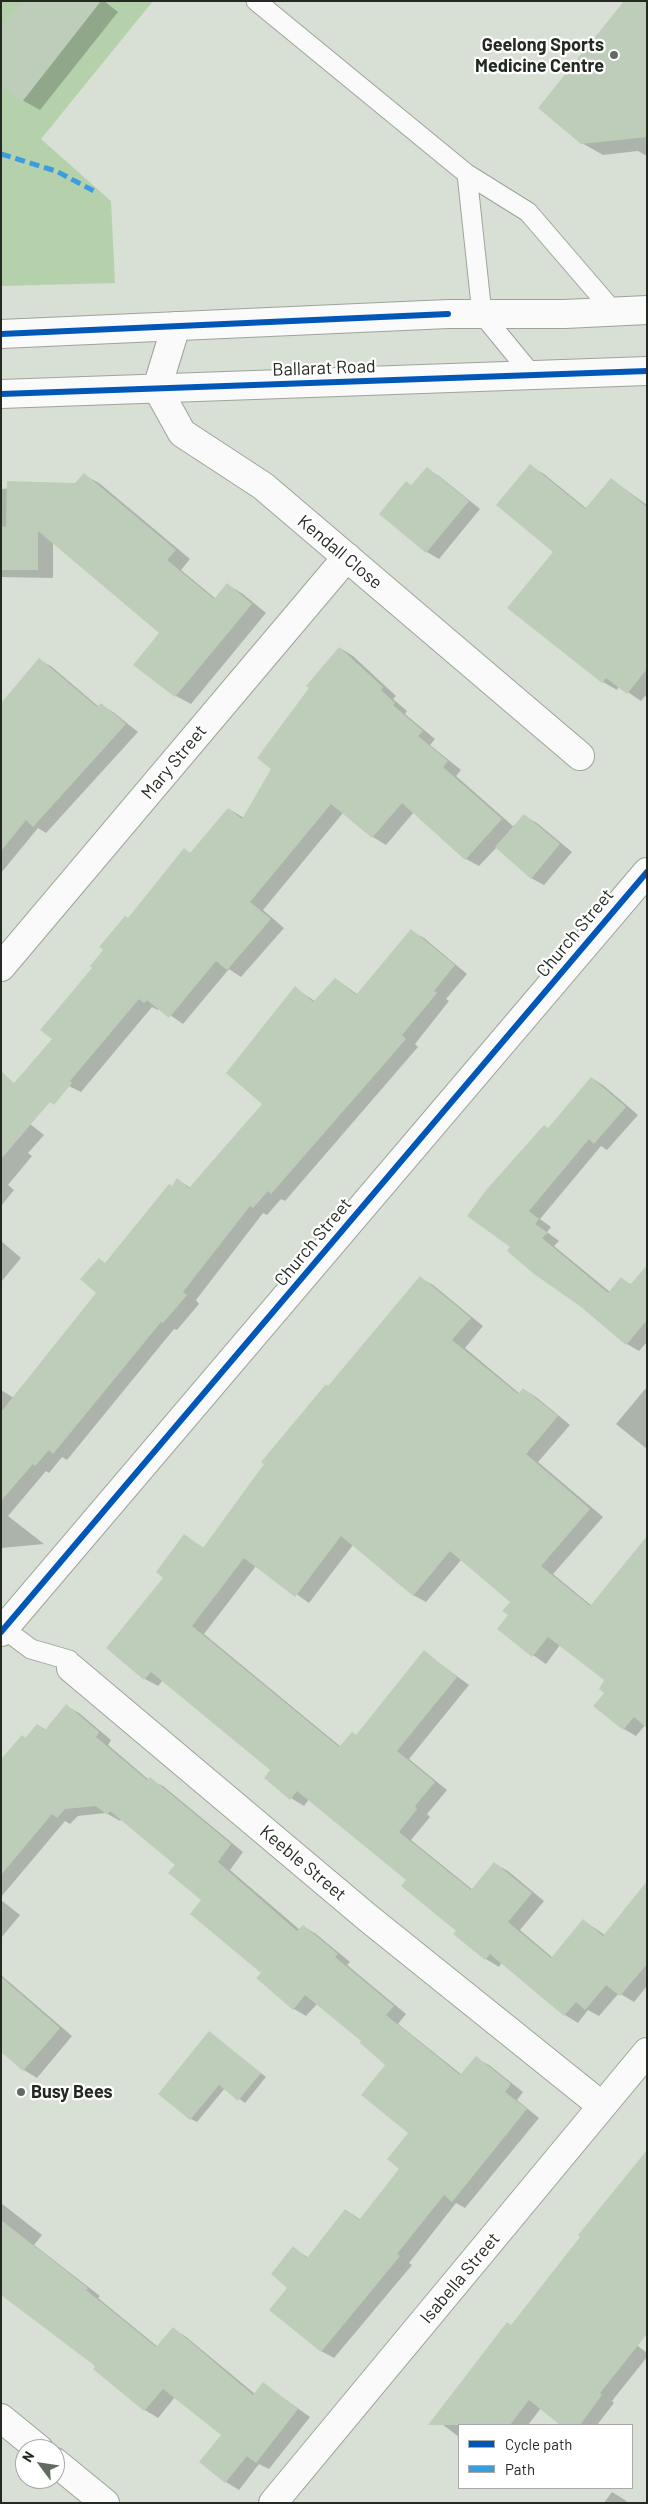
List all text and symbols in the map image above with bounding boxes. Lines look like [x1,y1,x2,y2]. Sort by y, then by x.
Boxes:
place label: Geelong Sports Medicine Centre [475,34,604,76]
marker: Geelong Sports Medicine Centre [608,49,620,61]
street label: Ballarat Road [272,355,376,381]
street label: Kendall Close [293,510,387,594]
street label: Mary Street [137,721,211,803]
street label: Church Street [532,884,618,982]
street label: Church Street [270,1193,356,1291]
street label: Keeble Street [255,1821,351,1905]
place label: Busy Bees [31,2081,113,2103]
marker: Busy Bees [15,2086,27,2098]
street label: Isabella Street [416,2228,504,2328]
legend [458,2424,633,2489]
text: Cycle path [505,2435,572,2453]
north arrow [15,2439,65,2489]
text: N [18,2448,37,2465]
text: Path [505,2460,535,2478]

